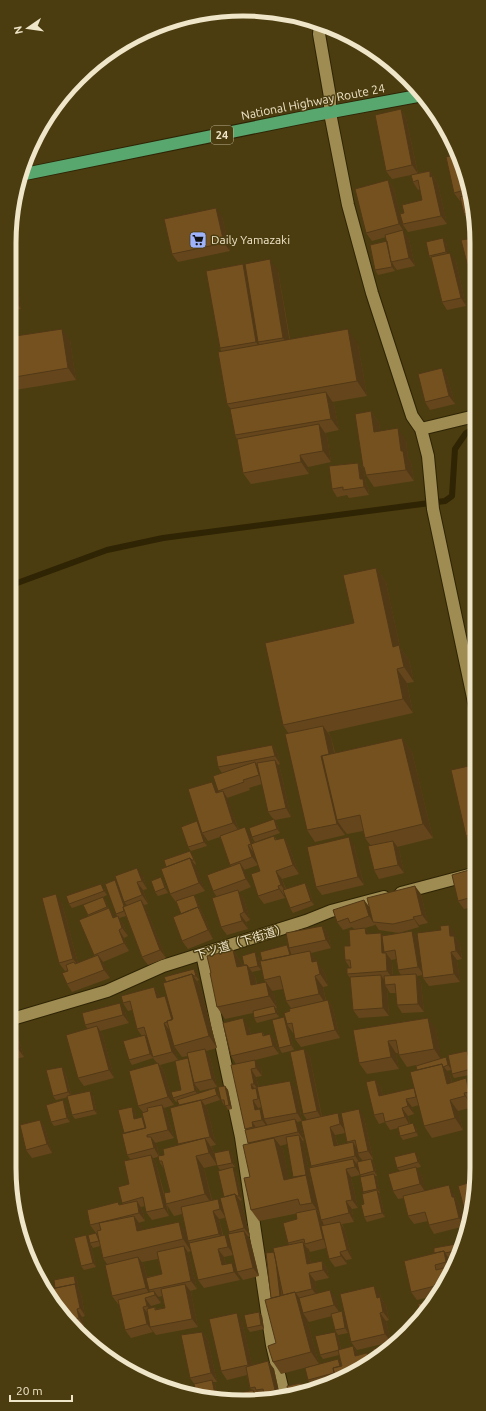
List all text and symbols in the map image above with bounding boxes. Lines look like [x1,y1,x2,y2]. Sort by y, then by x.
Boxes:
north arrow [8,8,48,48]
text: N [11,25,25,36]
street label: National Highway Route 24 [240,81,386,122]
road number: 24 [211,126,233,144]
supermarket icon: Daily Yamazaki [188,230,208,250]
place label: Daily Yamazaki [211,233,290,246]
street label: 下ツ道（下街道） [193,921,289,962]
scale bar [10,1377,72,1403]
text: 20 m [16,1384,43,1397]

